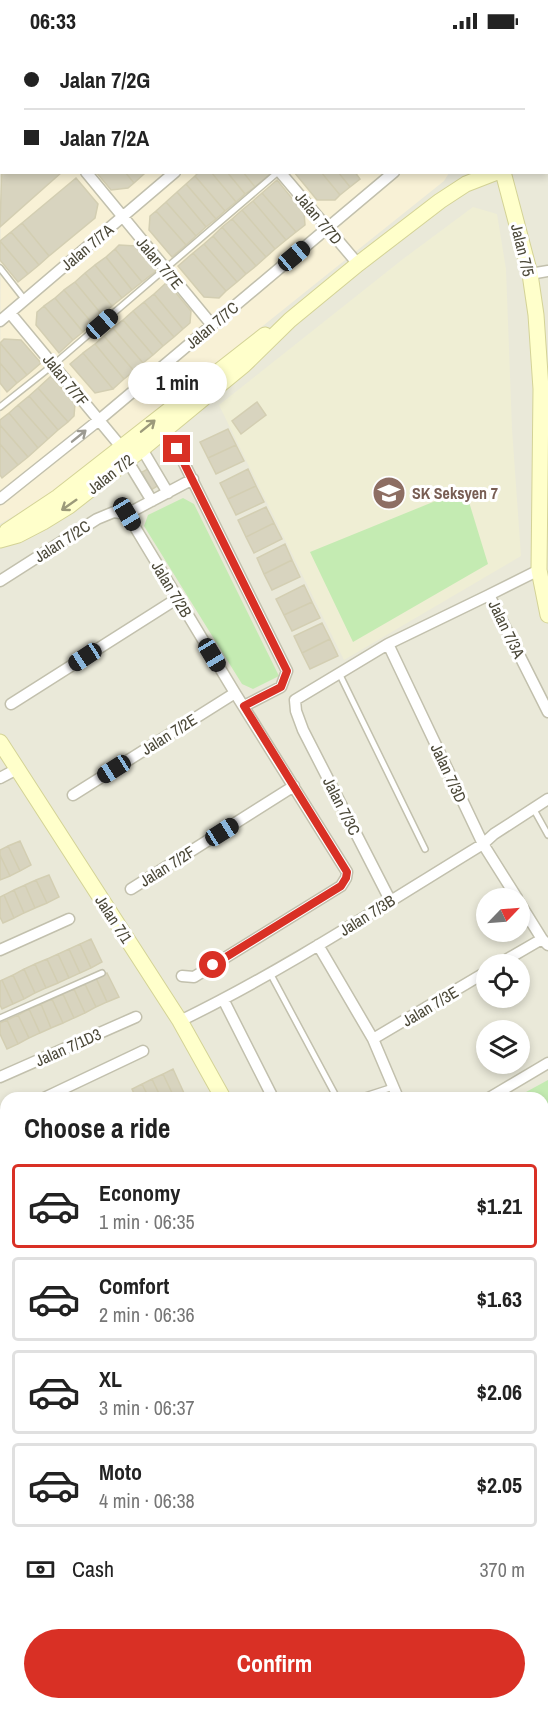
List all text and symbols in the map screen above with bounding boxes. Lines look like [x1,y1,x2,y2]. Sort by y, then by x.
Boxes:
text: 06:33 [30,6,76,36]
text: Jalan 7/2G [60,65,150,95]
text: Jalan 7/2A [60,123,149,153]
street label: Jalan 7/7D [290,187,348,249]
street label: Jalan 7/7A [56,218,118,275]
street label: Jalan 7/5 [506,222,540,278]
street label: Jalan 7/7E [132,232,188,294]
car [274,238,314,274]
street label: Jalan 7/7C [181,296,243,354]
car [83,305,121,343]
street label: Jalan 7/7F [38,349,94,411]
callout: 1 min [128,362,226,404]
text: 1 min [156,369,199,396]
one-way arrow [140,420,156,433]
one-way arrow [70,430,86,443]
route end [163,435,190,462]
street label: Jalan 7/2 [82,449,138,499]
school or university icon: SK Seksyen 7 [371,475,407,511]
place label: SK Seksyen 7 [412,482,498,504]
car [110,494,144,534]
one-way arrow [61,499,77,511]
street label: Jalan 7/2C [30,515,94,567]
street label: Jalan 7/2B [147,557,198,621]
street label: Jalan 7/3A [484,596,531,662]
car [195,635,229,675]
car [65,640,105,674]
street label: Jalan 7/2E [137,708,201,760]
street label: Jalan 7/3D [426,740,472,806]
car [94,752,134,786]
street label: Jalan 7/3C [318,773,366,839]
car [202,815,242,849]
street label: Jalan 7/2F [135,840,199,892]
north arrow [476,888,530,942]
map controls [476,888,530,1074]
street label: Jalan 7/3B [335,889,399,941]
street label: Jalan 7/1 [90,891,138,948]
route start [199,951,226,978]
button: locate [476,954,530,1008]
street label: Jalan 7/3E [398,981,462,1031]
button: layers [476,1020,530,1074]
street label: Jalan 7/1D3 [32,1023,104,1071]
text: Choose a ride [24,1110,170,1146]
text: Economy [99,1178,180,1208]
icon: car [27,1179,81,1233]
text: $1.21 [477,1191,522,1221]
text: 1 min · 06:35 [99,1208,195,1235]
text: Comfort [99,1271,169,1301]
icon: car [27,1272,81,1326]
text: $1.63 [477,1284,522,1314]
text: 2 min · 06:36 [99,1301,195,1328]
text: XL [99,1364,122,1394]
icon: car [27,1365,81,1419]
text: $2.06 [477,1377,522,1407]
text: 3 min · 06:37 [99,1394,195,1421]
text: Moto [99,1457,142,1487]
icon: car [27,1458,81,1512]
text: $2.05 [477,1470,522,1500]
text: 4 min · 06:38 [99,1487,195,1514]
icon: cash [24,1553,57,1586]
text: Cash [72,1554,114,1584]
text: 370 m [479,1556,525,1583]
button: Confirm [24,1629,525,1698]

